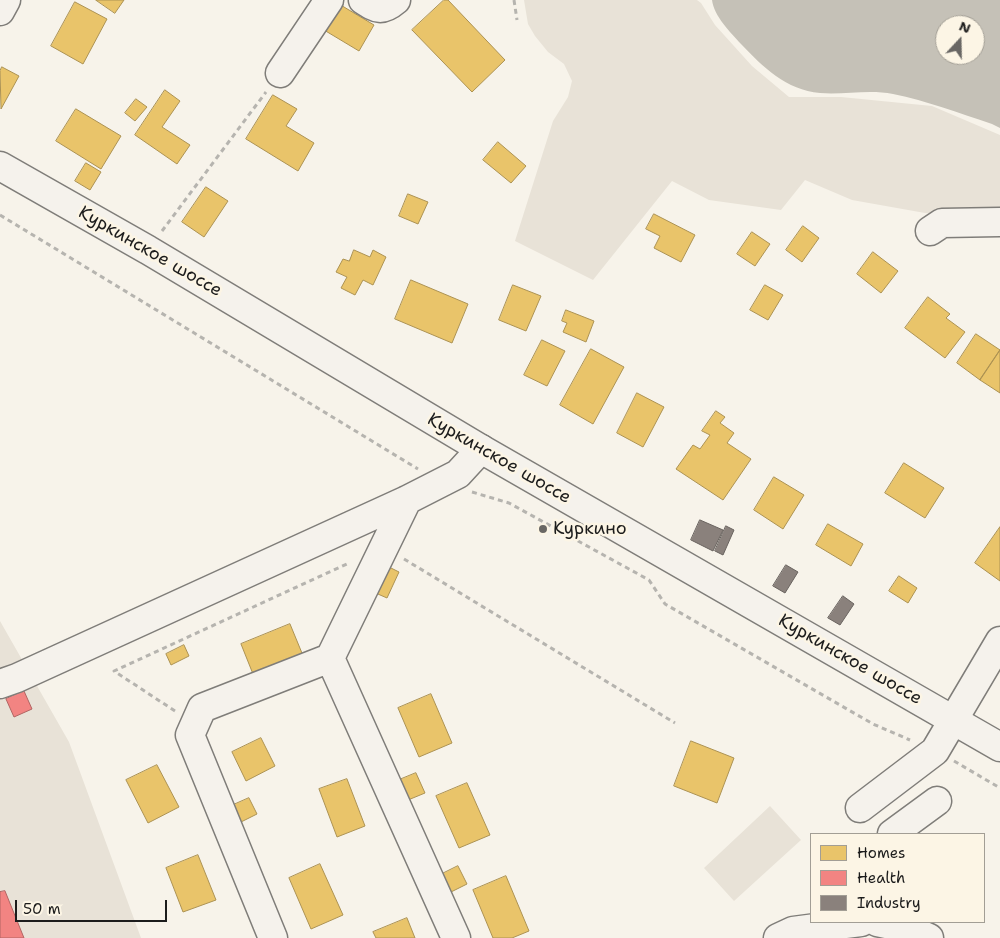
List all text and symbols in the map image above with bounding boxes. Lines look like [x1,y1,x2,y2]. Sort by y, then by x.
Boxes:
north arrow [935,15,985,65]
text: N [957,17,973,37]
street label: Куркинское шоссе [74,202,226,302]
street label: Куркинское шоссе [423,409,575,509]
place label: Куркино [553,518,627,540]
marker: Куркино [537,523,549,535]
street label: Куркинское шоссе [774,610,926,710]
legend [810,833,985,923]
text: Homes [857,843,905,863]
text: Health [857,868,905,888]
scale bar [18,890,170,922]
text: Industry [857,893,921,913]
text: 50 m [23,899,61,919]

